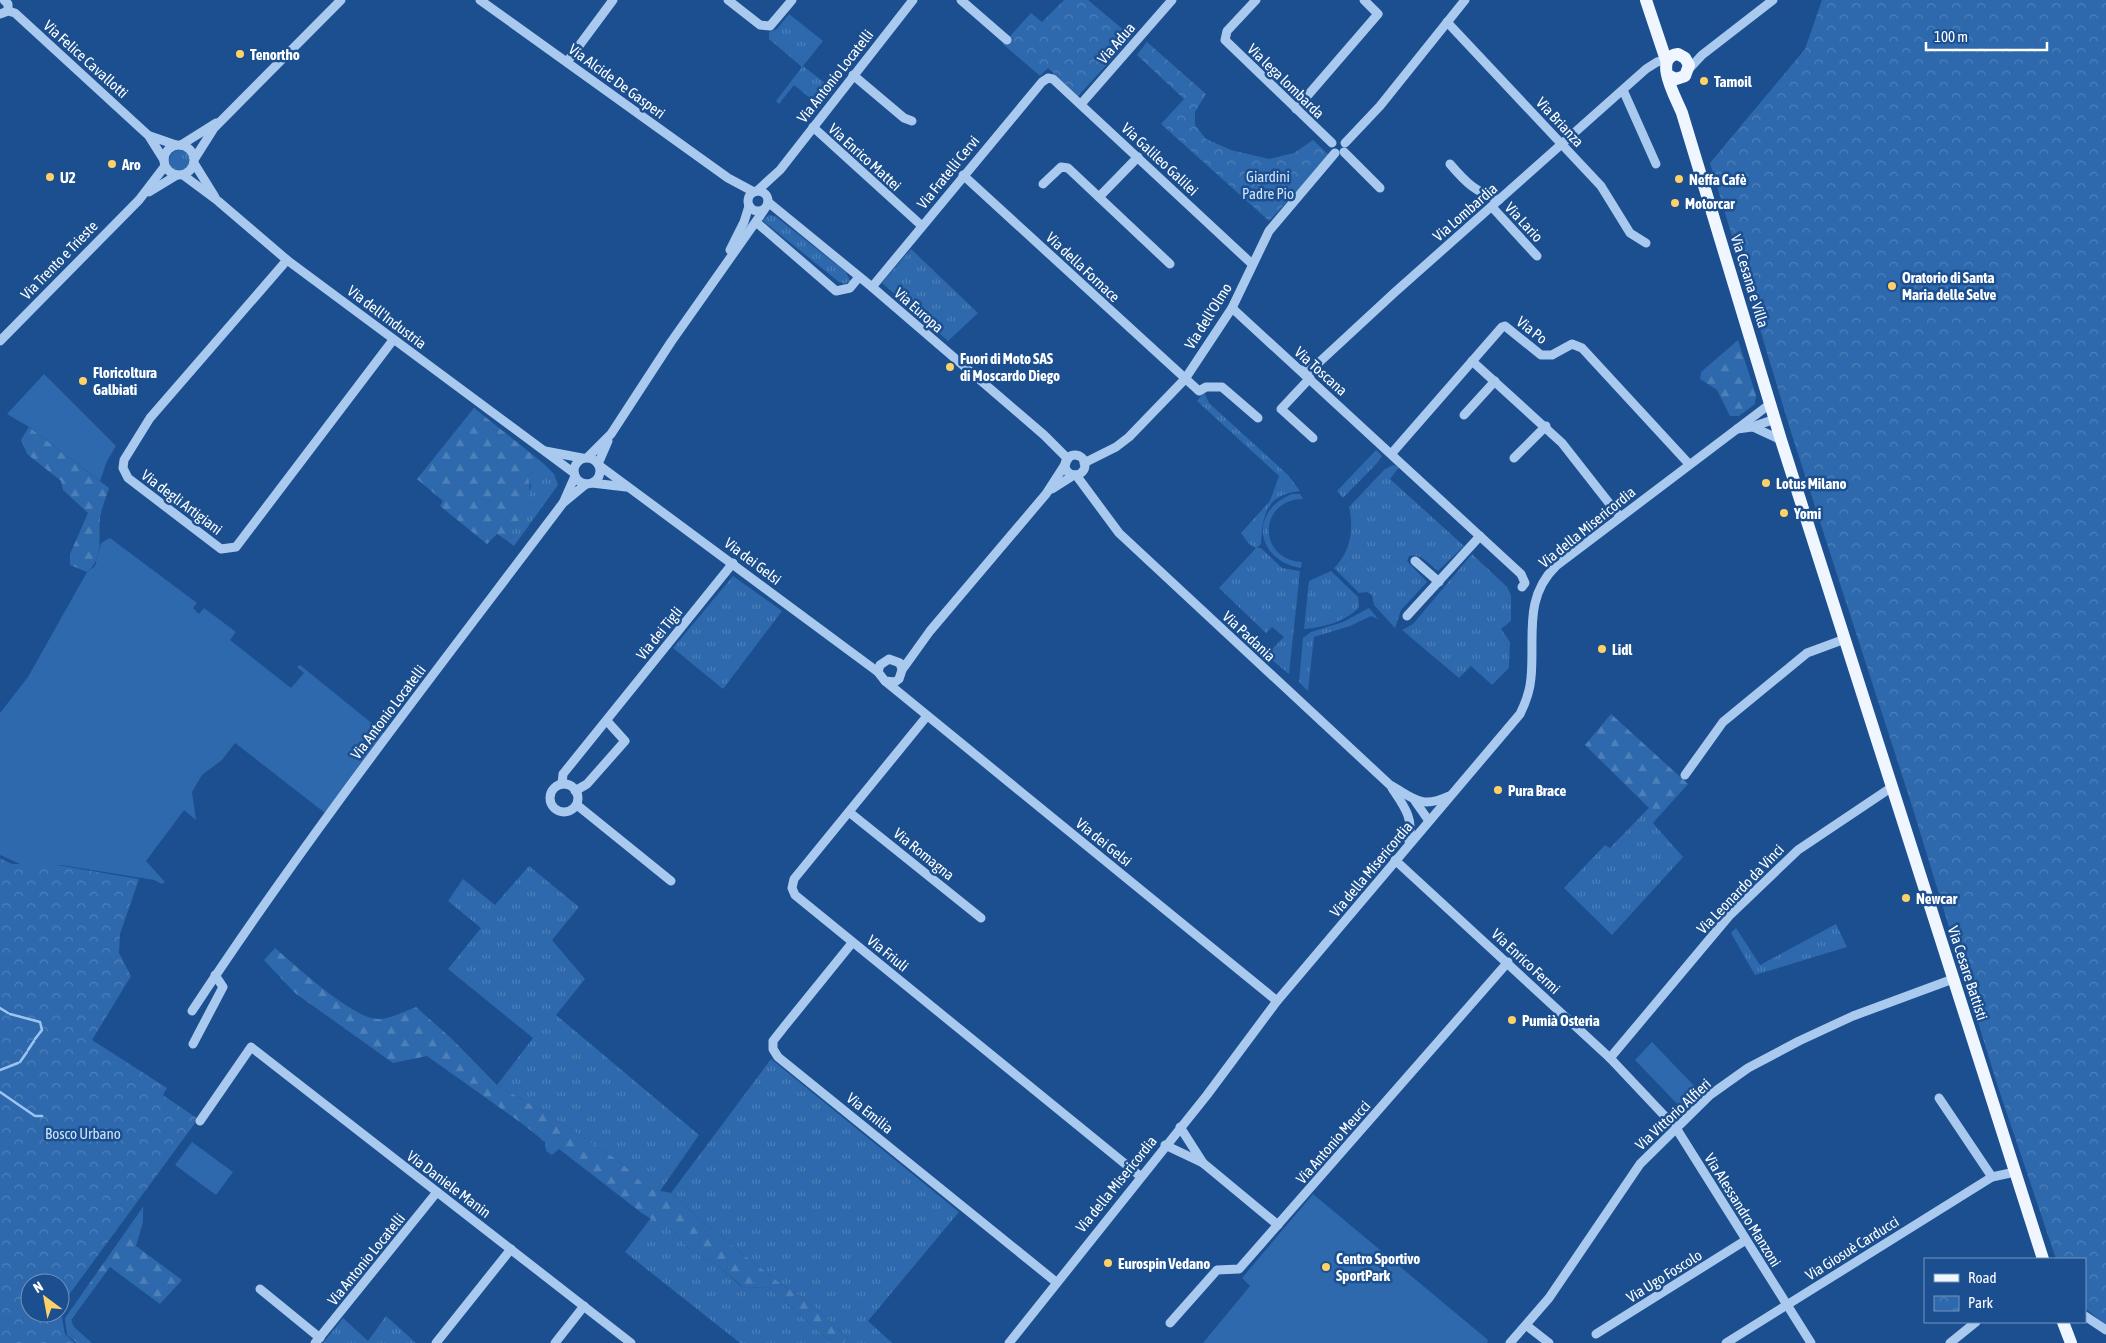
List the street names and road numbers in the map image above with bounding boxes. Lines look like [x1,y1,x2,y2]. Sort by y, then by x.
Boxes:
street label: Via Felice Cavallotti [40,17,132,101]
street label: Via Adua [1094,19,1138,67]
street label: Via Antonio Locatelli [793,26,877,126]
street label: Via Alcide De Gasperi [565,40,669,122]
street label: Via lega lombarda [1244,40,1328,122]
street label: Via Brianza [1533,94,1587,150]
street label: Via Galileo Galilei [1118,119,1202,199]
street label: Via Enrico Mattei [825,120,905,194]
street label: Via Fratelli Cervi [913,132,983,212]
street label: Via Lombardia [1429,179,1501,245]
street label: Via Lario [1502,199,1546,245]
street label: Via Trento e Trieste [17,217,101,303]
street label: Via della Fornace [1043,229,1124,306]
street label: Via Cesana e Villa [1728,232,1772,330]
street label: Via dell'Olmo [1181,280,1235,352]
street label: Via dell'Industria [344,282,430,352]
street label: Via Europa [891,284,947,336]
street label: Via Po [1513,313,1551,347]
street label: Via Toscana [1291,343,1351,399]
street label: Via degli Artigiani [138,466,226,538]
street label: Via della Misericordia [1535,483,1639,571]
street label: Via dei Gelsi [721,534,785,588]
street label: Via dei Tigli [633,603,685,663]
street label: Via Padania [1219,607,1279,665]
street label: Via Antonio Locatelli [347,662,429,762]
street label: Via dei Gelsi [1073,814,1135,870]
street label: Via della Misericordia [1326,818,1416,920]
street label: Via Romagna [890,824,958,884]
street label: Via Leonardo da Vinci [1693,841,1787,937]
street label: Via Cesare Battisti [1945,924,1991,1022]
street label: Via Enrico Fermi [1488,925,1564,997]
street label: Via Friuli [864,931,912,975]
street label: Via Vittorio Alfieri [1632,1075,1714,1153]
street label: Via Emilia [843,1089,897,1137]
street label: Via Antonio Meucci [1292,1097,1374,1187]
street label: Via della Misericordia [1072,1132,1160,1236]
street label: Via Daniele Manin [404,1147,494,1221]
street label: Via Alessandro Manzoni [1701,1150,1785,1270]
street label: Via Antonio Locatelli [324,1210,408,1308]
street label: Via Giosuè Carducci [1802,1213,1902,1283]
street label: Via Ugo Foscolo [1623,1246,1705,1306]

